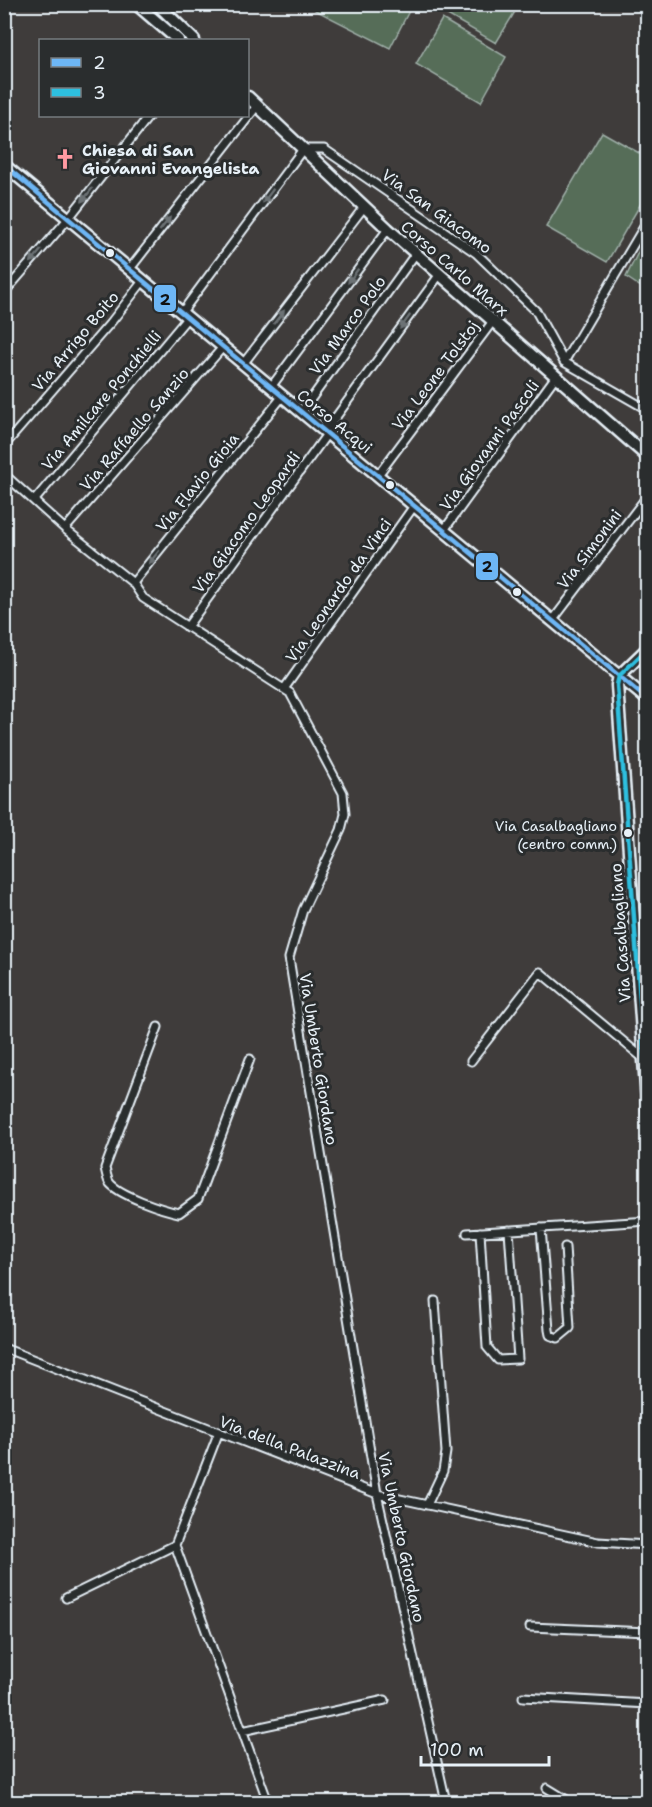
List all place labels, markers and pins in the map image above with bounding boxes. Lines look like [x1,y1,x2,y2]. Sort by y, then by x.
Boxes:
place label: Chiesa di San Giovanni Evangelista [82,140,260,179]
church icon: Chiesa di San Giovanni Evangelista [53,147,77,171]
unlabelled marker [104,247,116,259]
unlabelled marker [384,479,396,491]
unlabelled marker [511,586,523,598]
place label: Via Casalbagliano (centro comm.) [495,817,617,853]
marker: Via Casalbagliano (centro comm.) [622,827,634,839]

